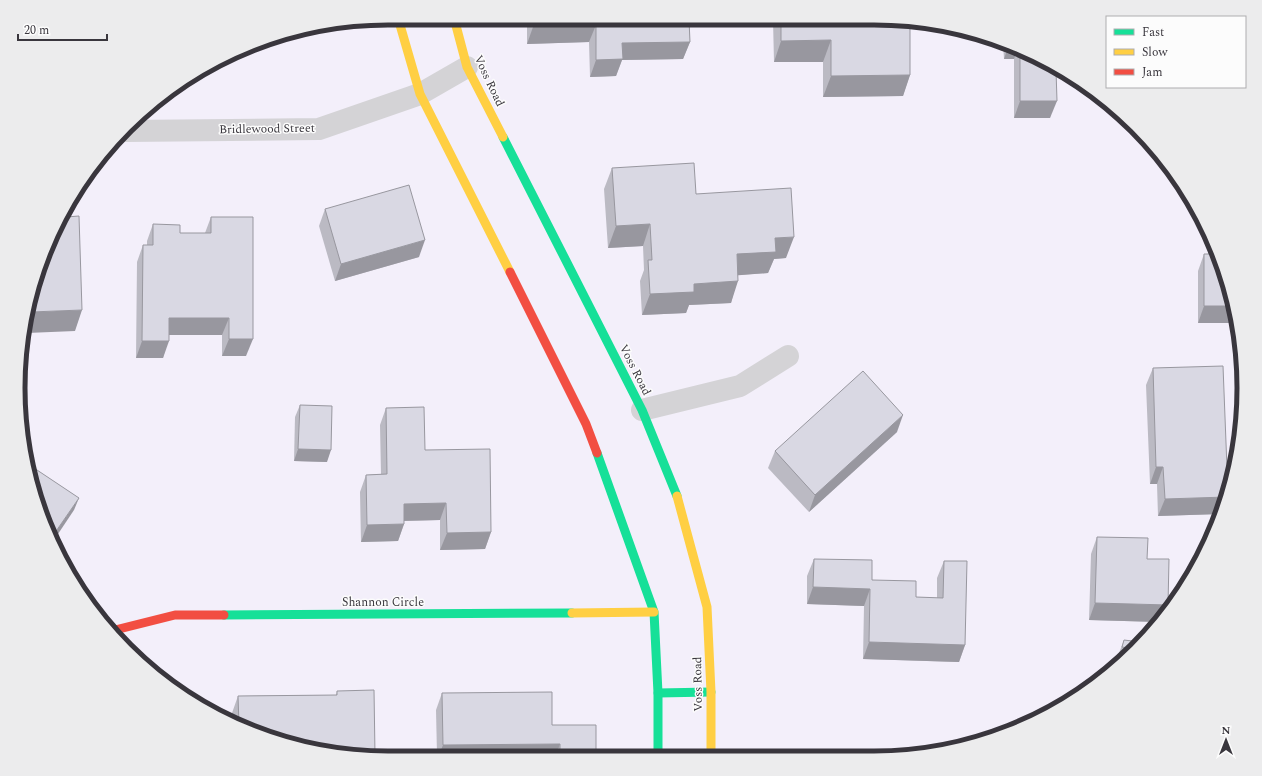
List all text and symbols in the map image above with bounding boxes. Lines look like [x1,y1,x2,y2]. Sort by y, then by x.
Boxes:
scale bar [18,16,107,42]
legend [1106,16,1246,88]
text: 20 m [24,21,49,40]
text: Fast [1142,23,1164,42]
text: Slow [1142,43,1168,62]
street label: Voss Road [469,52,509,110]
text: Jam [1142,63,1163,82]
street label: Bridlewood Street [219,119,315,139]
street label: Voss Road [614,341,656,399]
street label: Shannon Circle [342,593,424,612]
street label: Voss Road [688,656,708,712]
north arrow [1206,720,1246,760]
text: N [1222,722,1231,739]

